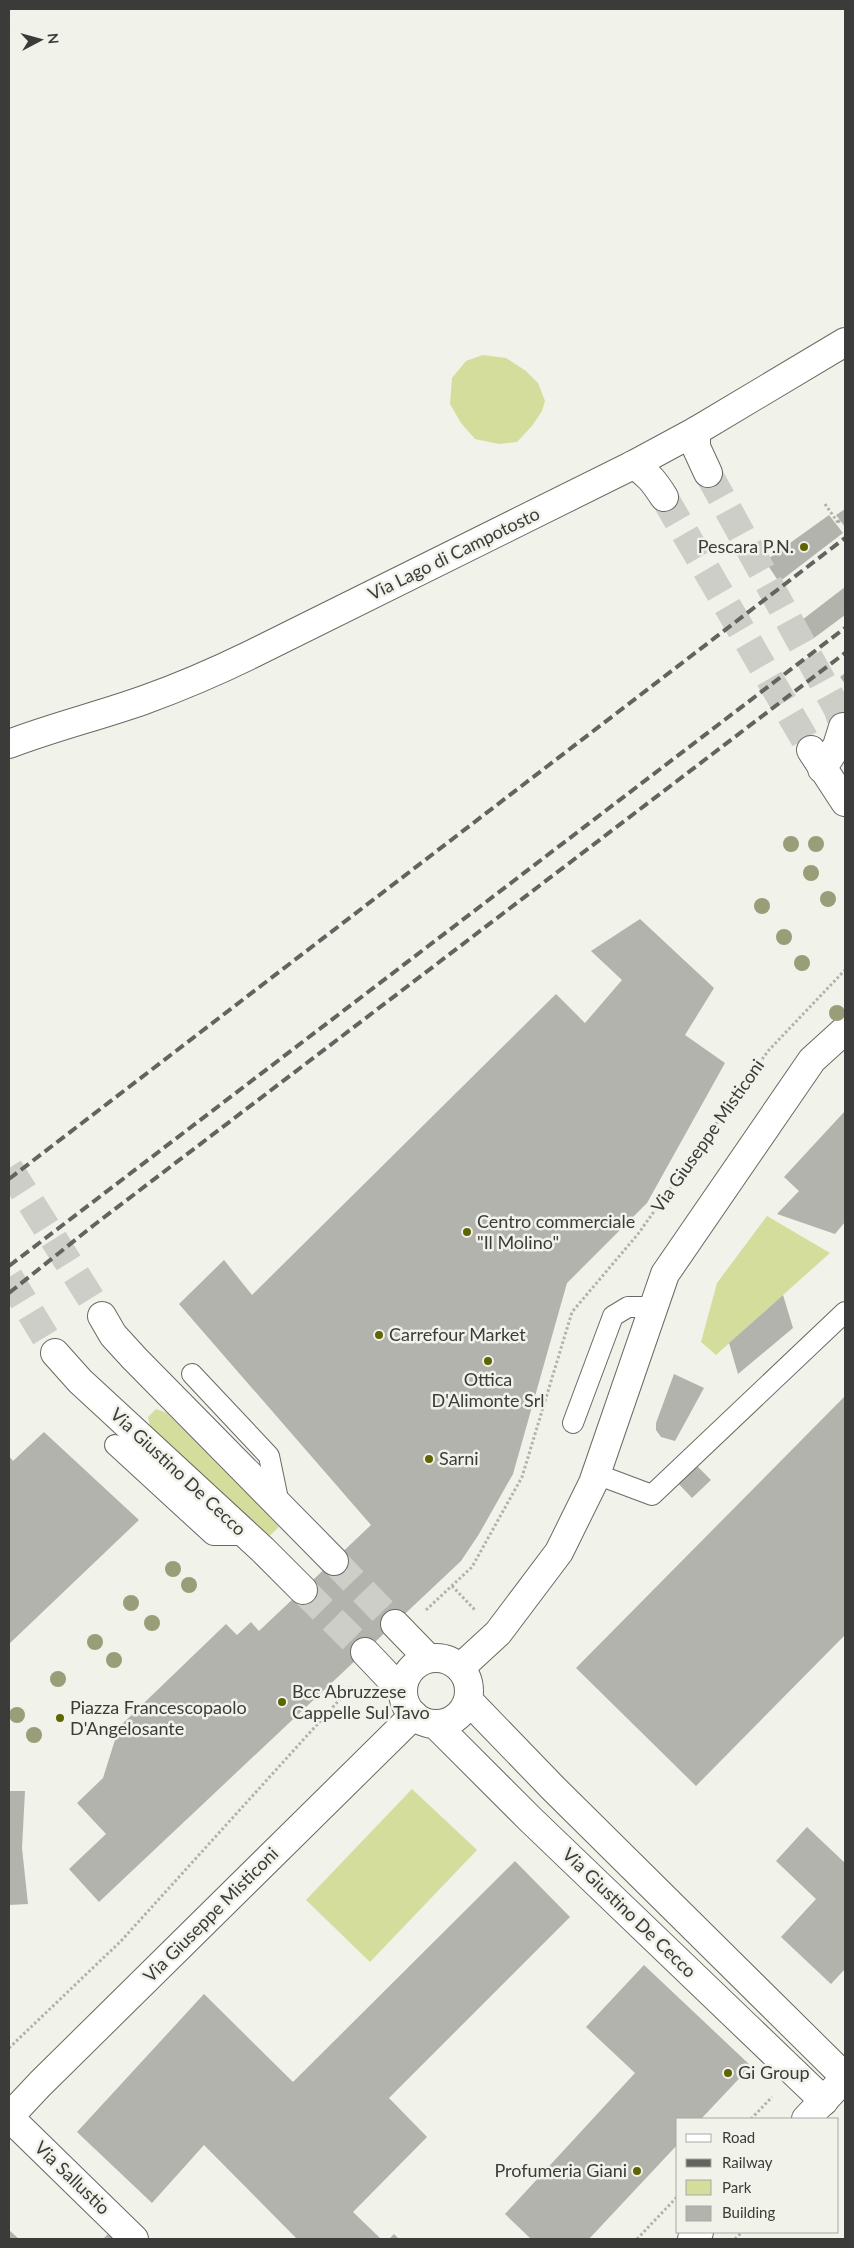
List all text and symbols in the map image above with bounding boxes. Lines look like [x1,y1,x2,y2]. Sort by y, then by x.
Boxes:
north arrow [15,15,65,65]
text: N [44,32,62,45]
street label: Via Lago di Campotosto [364,502,543,604]
place label: Pescara P.N. [698,535,794,557]
marker: Pescara P.N. [798,541,810,553]
street label: Via Giuseppe Misticoni [646,1055,768,1216]
place label: Centro commerciale "Il Molino" [477,1210,635,1253]
marker: Centro commerciale "Il Molino" [461,1226,473,1238]
place label: Carrefour Market [389,1323,526,1345]
marker: Carrefour Market [373,1329,385,1341]
marker: Ottica D'Alimonte Srl [482,1355,494,1367]
place label: Ottica D'Alimonte Srl [432,1368,544,1411]
street label: Via Giustino De Cecco [106,1403,251,1540]
place label: Sarni [439,1447,479,1469]
marker: Sarni [423,1453,435,1465]
place label: Bcc Abruzzese Cappelle Sul Tavo [292,1680,430,1723]
place label: Piazza Francescopaolo D'Angelosante [70,1696,247,1739]
marker: Bcc Abruzzese Cappelle Sul Tavo [276,1696,288,1708]
marker: Piazza Francescopaolo D'Angelosante [54,1712,66,1724]
street label: Via Giuseppe Misticoni [138,1842,282,1986]
street label: Via Giustino De Cecco [558,1843,701,1982]
place label: Gi Group [738,2061,810,2083]
marker: Gi Group [722,2067,734,2079]
legend [676,2118,839,2233]
text: Road [722,2128,755,2146]
street label: Via Sallustio [30,2136,115,2219]
text: Railway [722,2153,773,2171]
place label: Profumeria Giani [494,2159,627,2181]
marker: Profumeria Giani [631,2165,643,2177]
text: Park [722,2178,752,2196]
text: Building [722,2203,775,2221]

